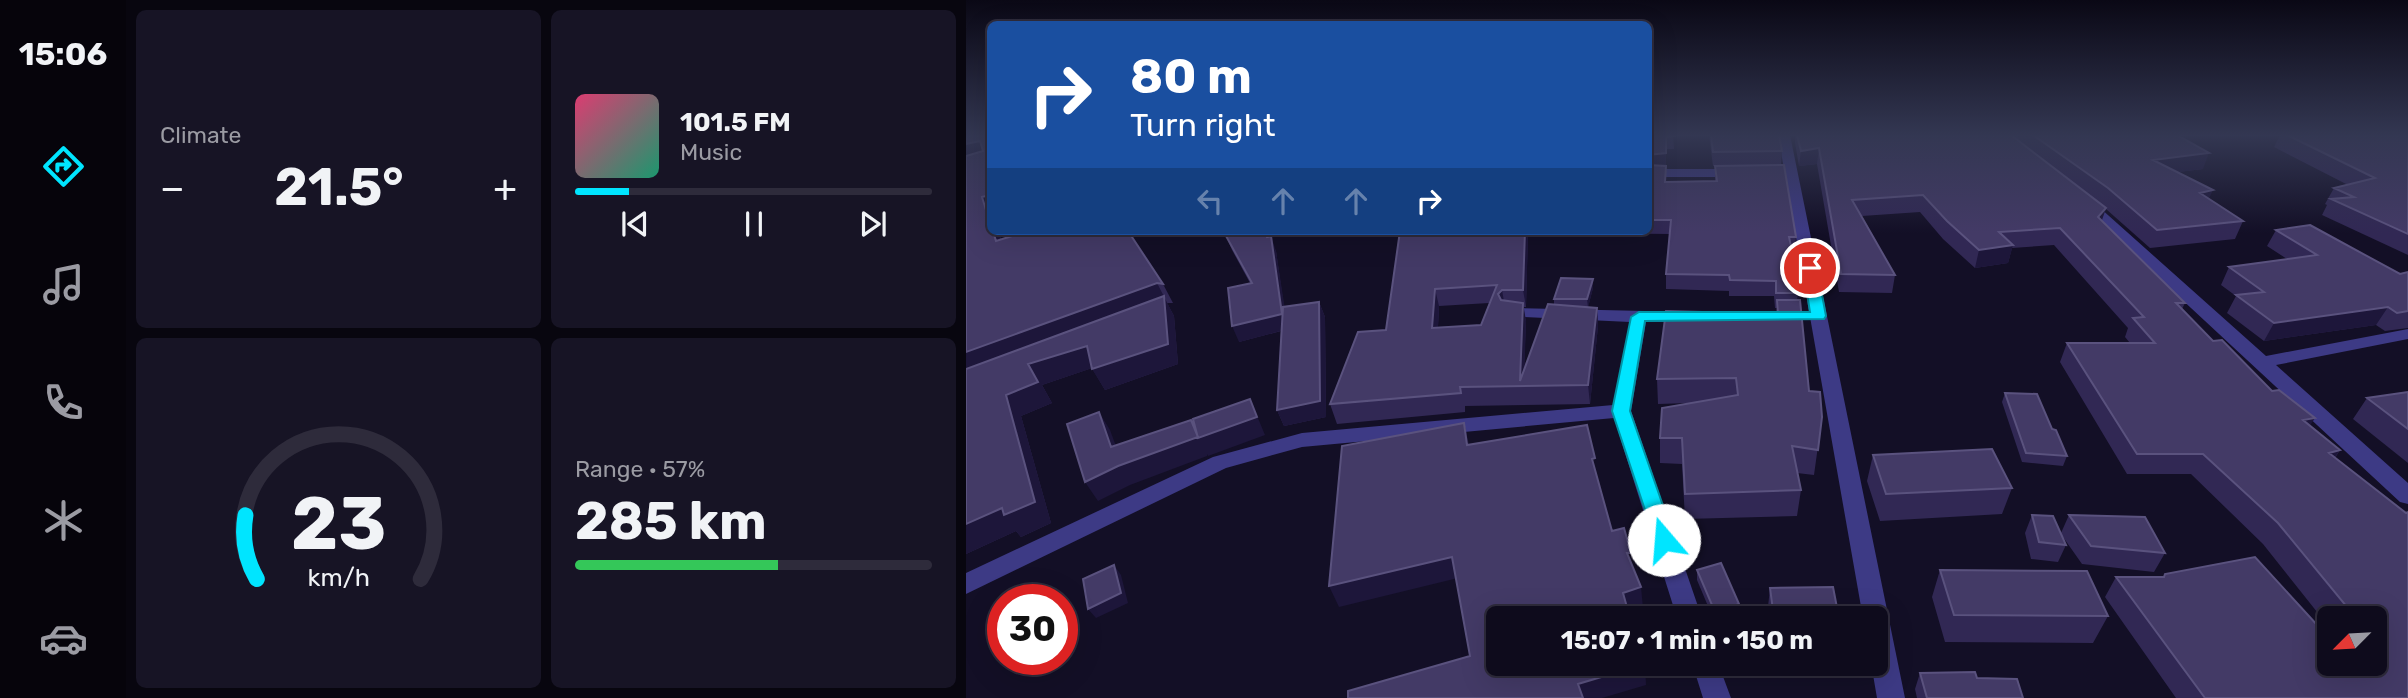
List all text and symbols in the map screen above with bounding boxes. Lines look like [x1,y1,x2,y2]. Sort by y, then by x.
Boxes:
text: 15:06 [19,35,107,73]
text: 80 m [1130,47,1252,105]
icon: right [1015,49,1106,140]
text: Turn right [1130,106,1275,144]
text: 101.5 FM [680,107,791,138]
text: Climate [160,121,241,149]
text: Music [680,138,742,166]
icon: directions [39,142,88,191]
text: 21.5° [274,156,404,218]
text: − [160,165,185,211]
text: + [493,165,517,211]
icon: left [1191,182,1229,220]
icon: ahead [1264,182,1302,220]
icon: ahead [1337,182,1375,220]
icon: right [1410,182,1448,220]
icon: previous [616,205,654,243]
icon: pause [735,205,773,243]
icon: next [854,205,892,243]
pin [1780,238,1840,298]
icon: arrive [1791,249,1829,287]
icon: music [39,260,88,309]
icon: phone [39,378,88,427]
text: Range · 57% [575,455,705,483]
text: 23 [291,481,386,567]
text: 285 km [575,490,767,552]
icon: climate [39,496,88,545]
position arrow [1627,503,1701,577]
text: km/h [307,563,370,592]
speed limit sign: 30 [987,584,1078,675]
north arrow [2317,606,2387,676]
map controls [2317,606,2387,676]
icon: car [39,614,88,663]
text: 15:07 · 1 min · 150 m [1561,625,1813,656]

